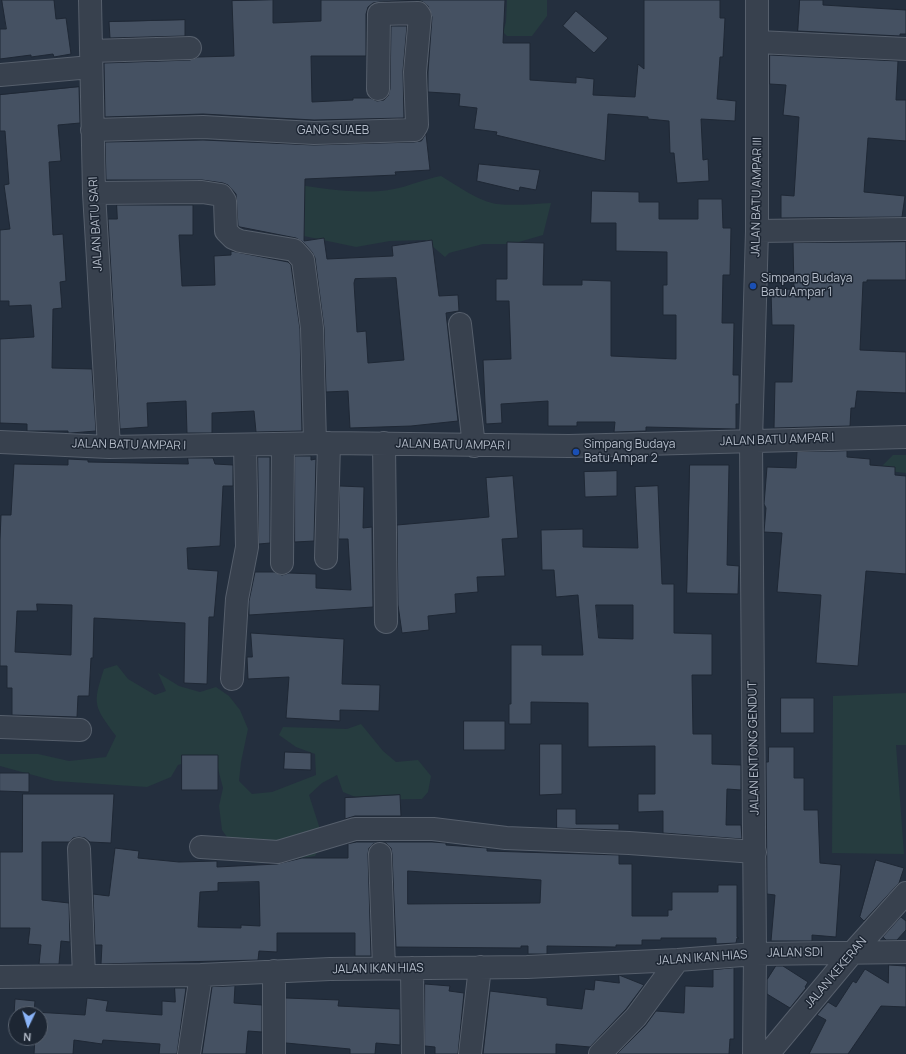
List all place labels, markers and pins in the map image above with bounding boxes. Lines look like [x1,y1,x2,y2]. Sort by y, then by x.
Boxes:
place label: Simpang Budaya Batu Ampar 1 [761,272,852,300]
marker: Simpang Budaya Batu Ampar 1 [748,281,758,291]
place label: Simpang Budaya Batu Ampar 2 [584,438,675,466]
marker: Simpang Budaya Batu Ampar 2 [571,447,581,457]

